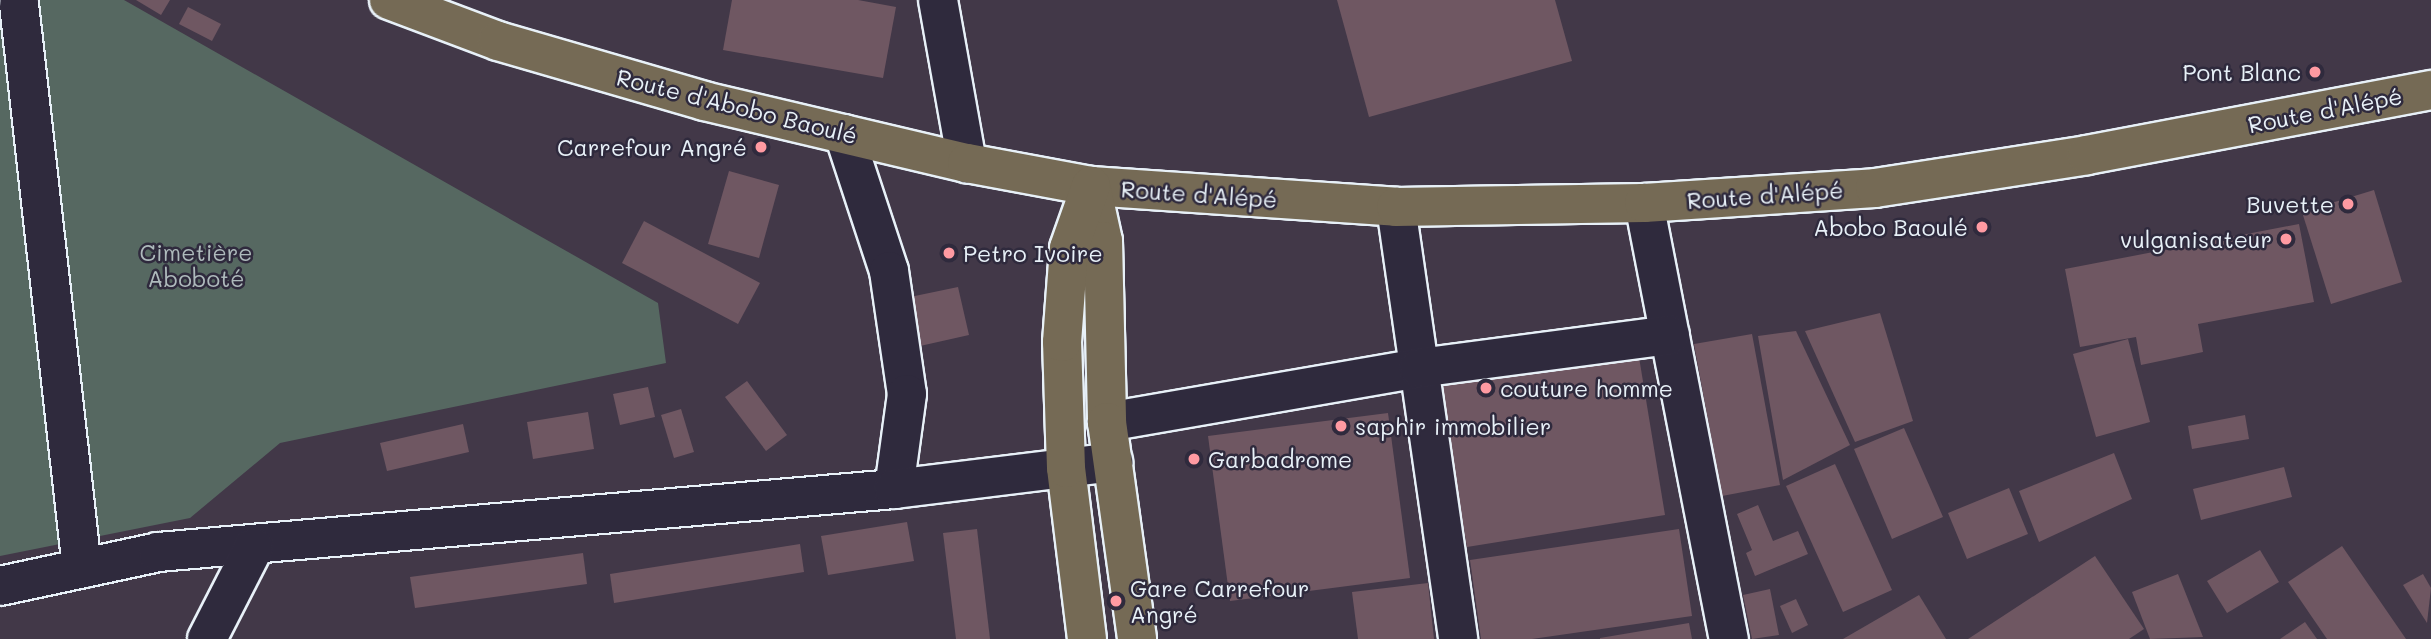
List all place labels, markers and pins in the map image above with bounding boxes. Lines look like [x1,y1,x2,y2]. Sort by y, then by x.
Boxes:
place label: Pont Blanc [2182,58,2301,86]
marker: Pont Blanc [2307,64,2323,80]
place label: Carrefour Angré [557,133,747,161]
marker: Carrefour Angré [753,139,769,155]
place label: Buvette [2246,190,2334,218]
marker: Buvette [2340,196,2356,212]
place label: Abobo Baoulé [1813,213,1968,241]
marker: Abobo Baoulé [1974,219,1990,235]
place label: vulganisateur [2120,225,2272,253]
marker: vulganisateur [2278,231,2294,247]
place label: Petro Ivoire [963,239,1103,267]
marker: Petro Ivoire [941,245,957,261]
place label: couture homme [1500,374,1673,402]
marker: couture homme [1478,380,1494,396]
place label: saphir immobilier [1355,412,1551,440]
marker: saphir immobilier [1333,418,1349,434]
place label: Garbadrome [1208,445,1352,473]
marker: Garbadrome [1186,451,1202,467]
place label: Gare Carrefour Angré [1130,574,1309,628]
marker: Gare Carrefour Angré [1108,593,1124,609]

